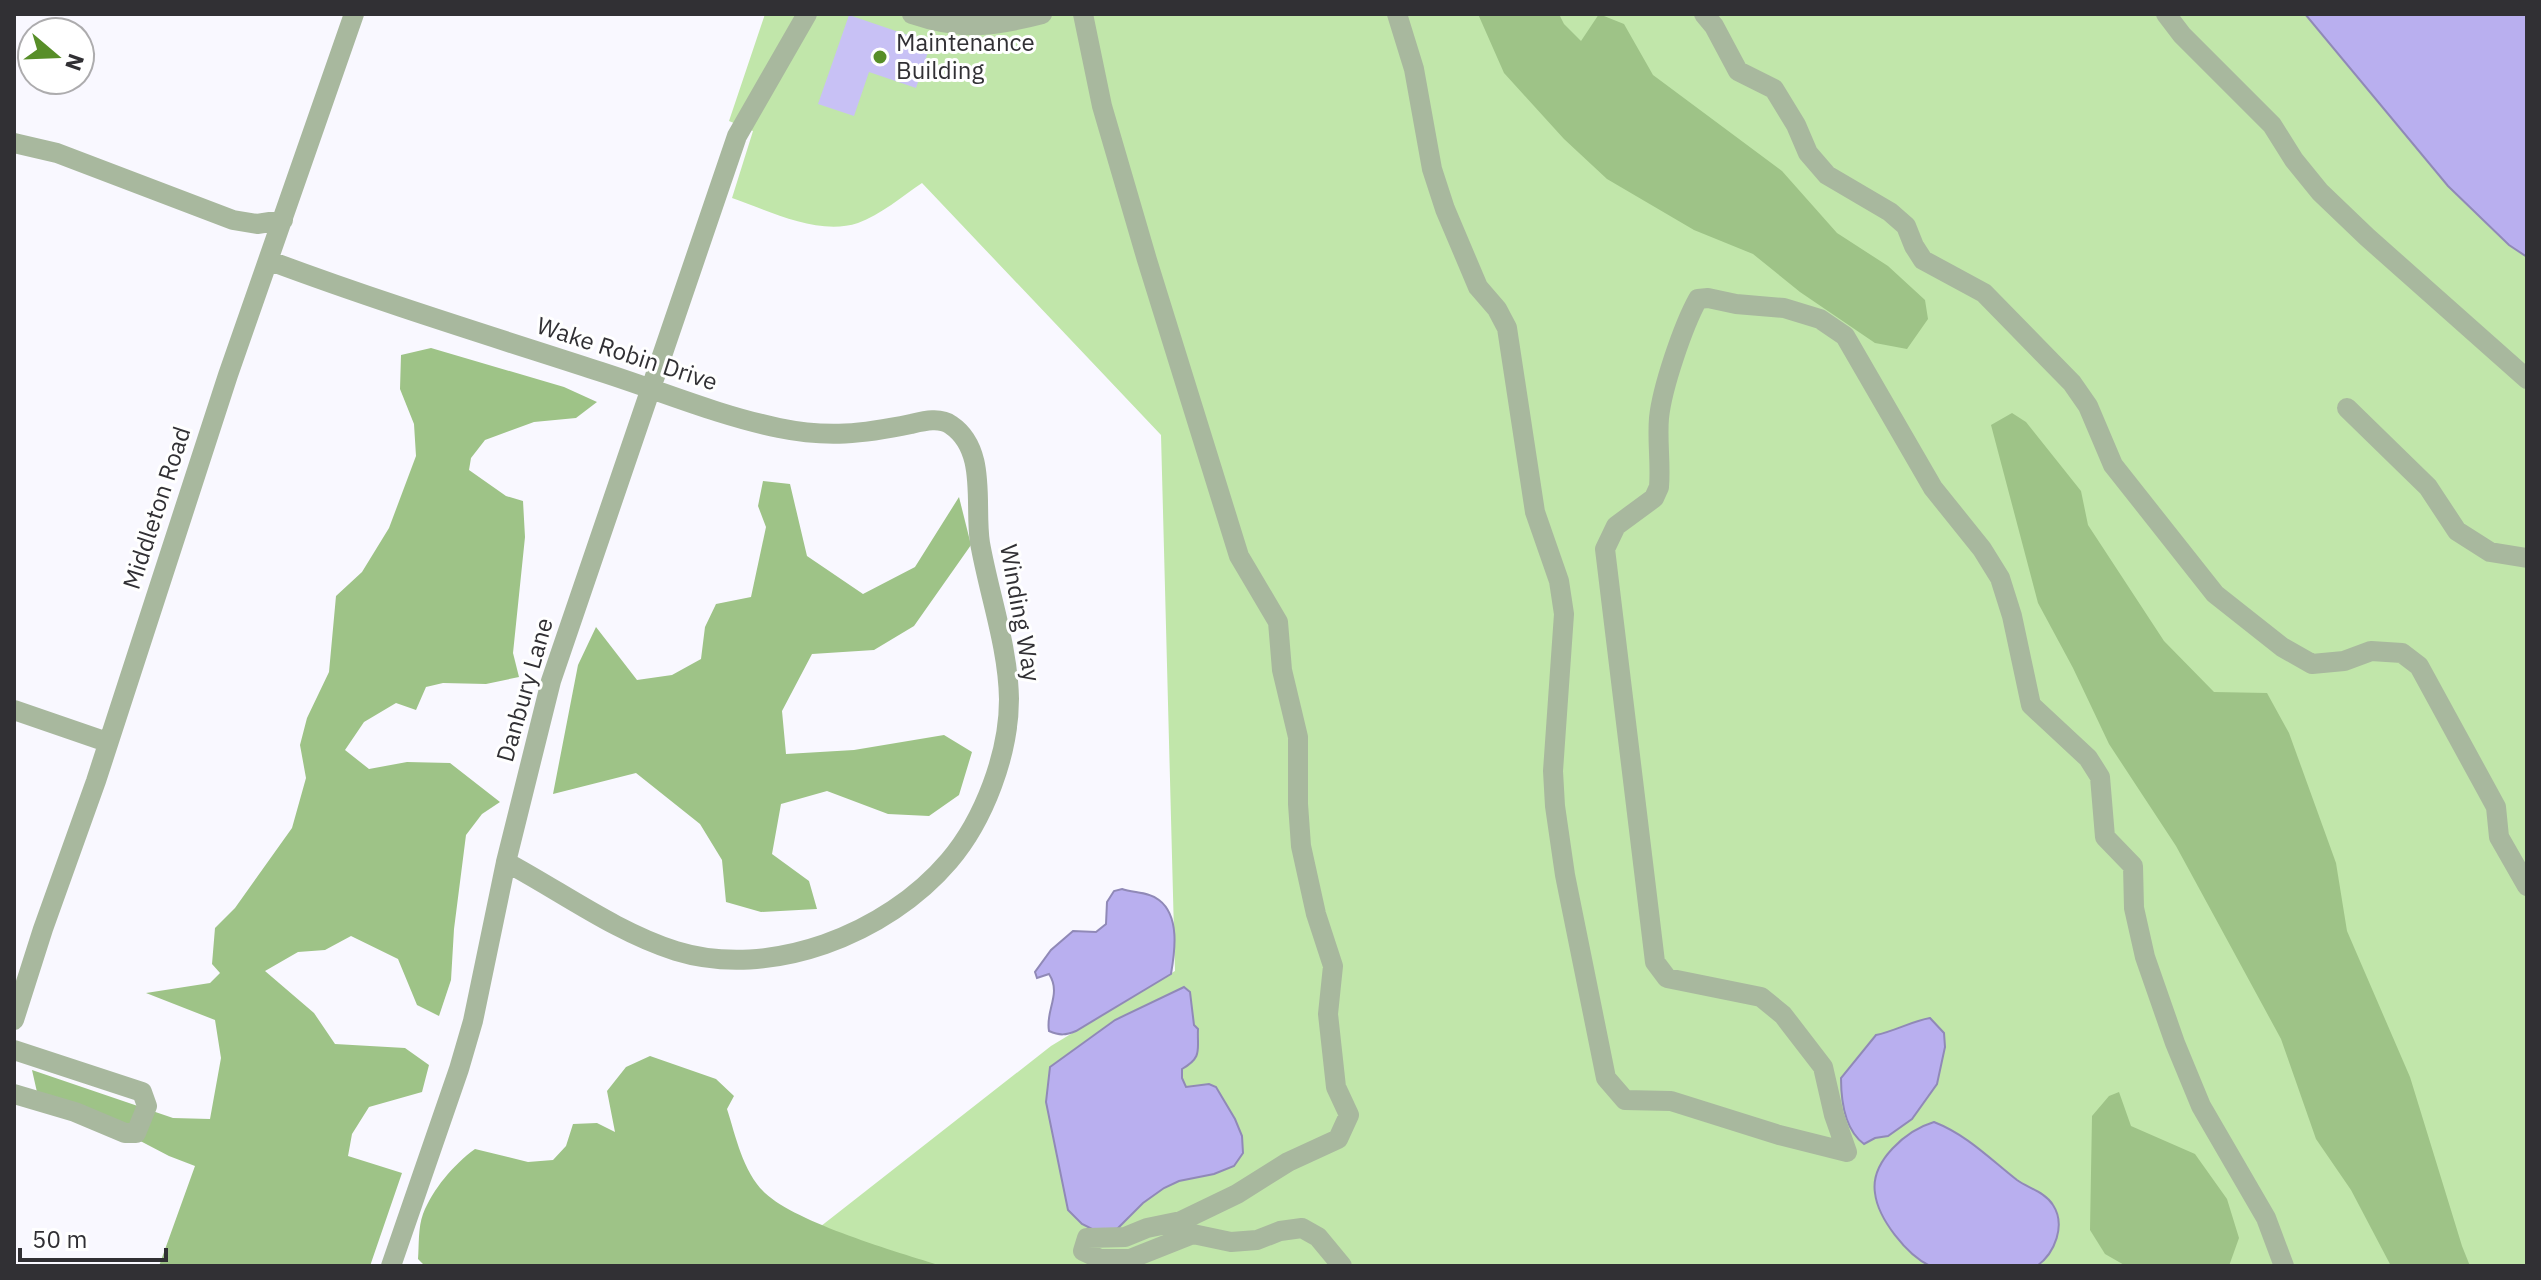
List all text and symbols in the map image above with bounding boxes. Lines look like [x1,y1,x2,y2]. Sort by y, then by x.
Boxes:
north arrow [16,16,96,96]
place label: Maintenance Building [896,26,1035,86]
marker: Maintenance Building [871,48,889,66]
text: N [59,50,92,75]
street label: Wake Robin Drive [533,309,722,397]
street label: Middleton Road [115,422,197,593]
street label: Winding Way [993,542,1049,684]
street label: Danbury Lane [488,614,560,765]
scale bar [20,1212,166,1262]
text: 50 m [32,1223,87,1255]

